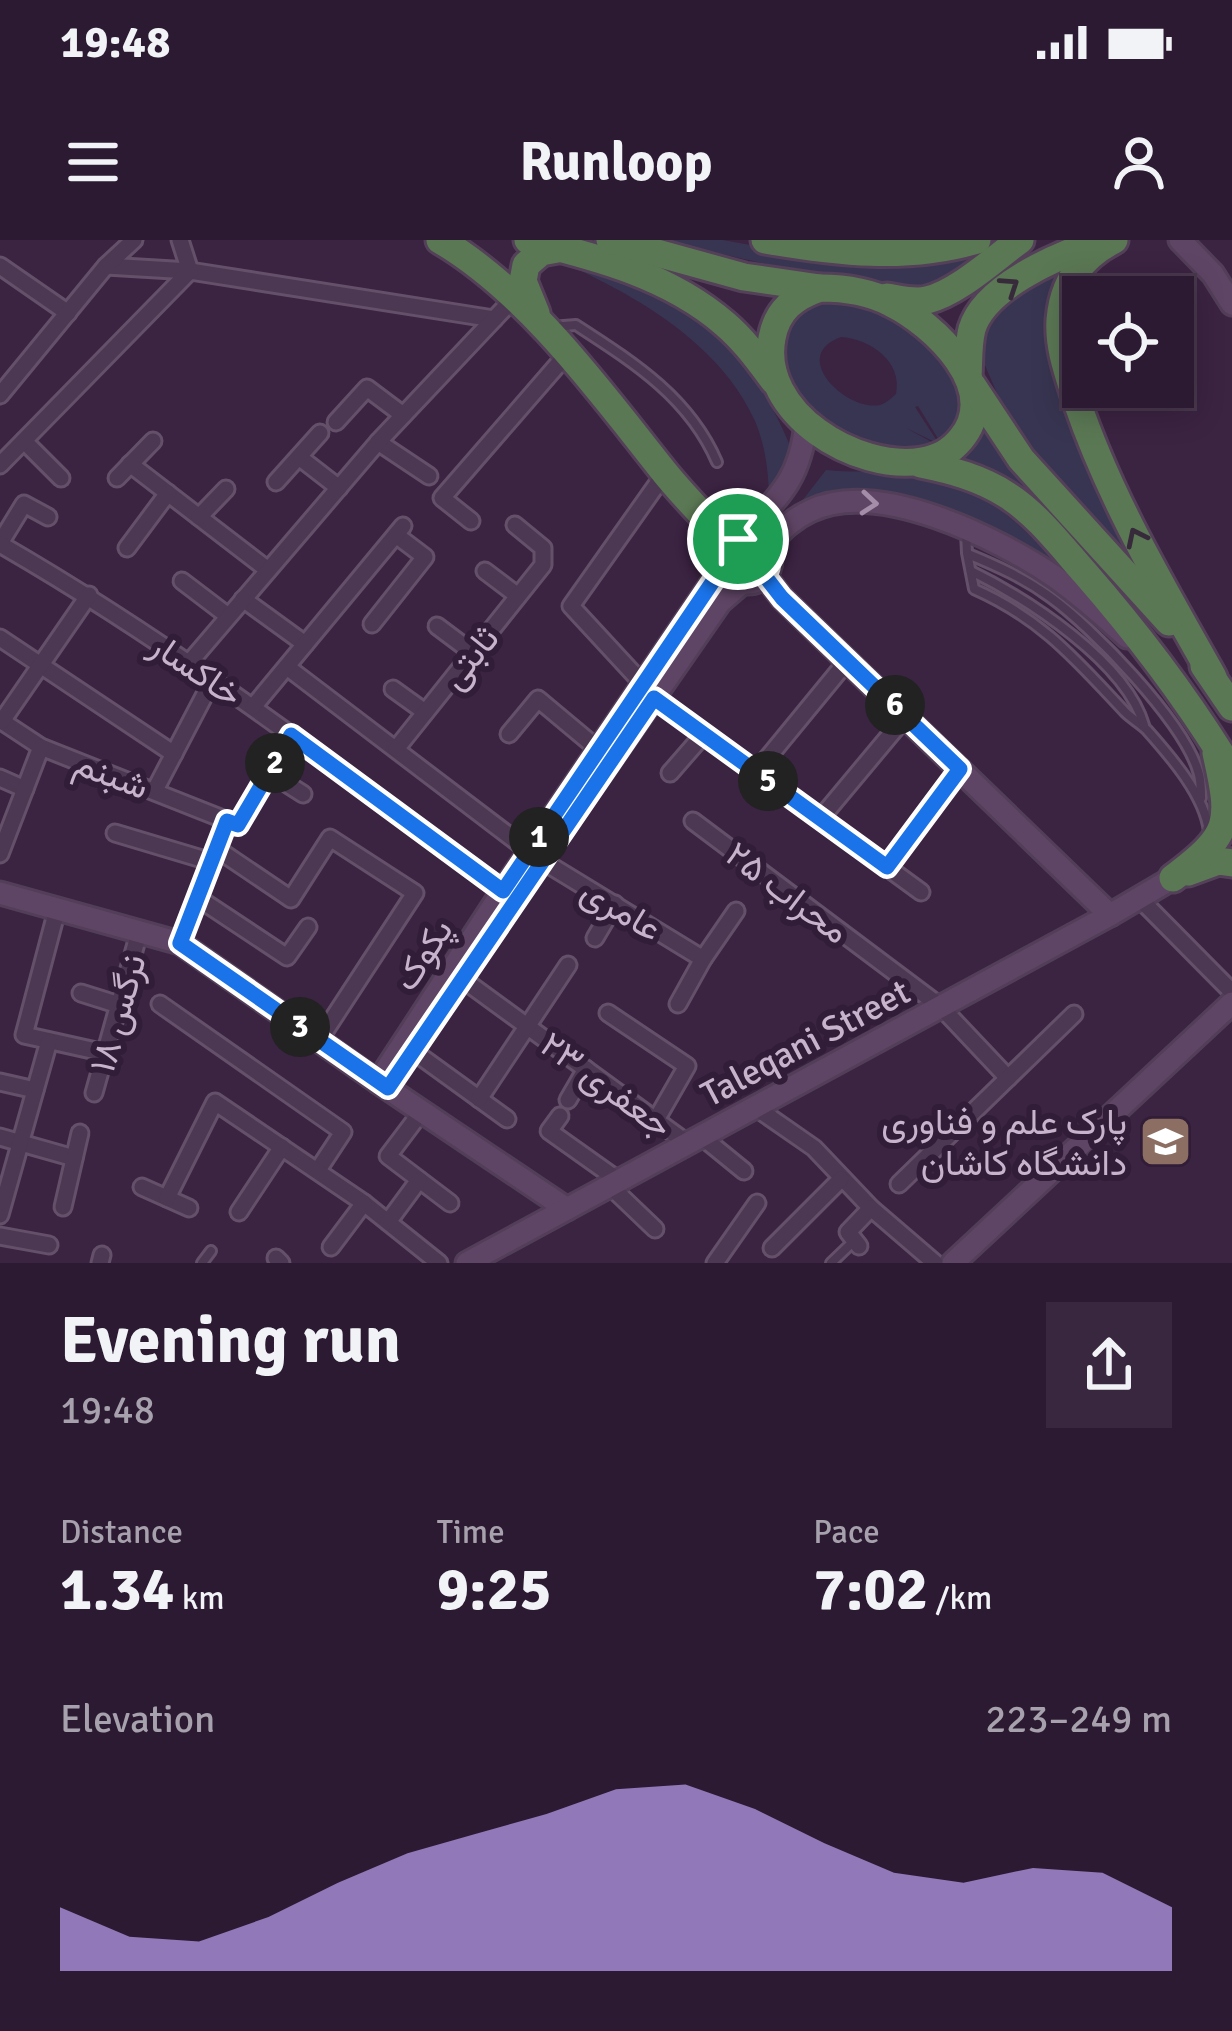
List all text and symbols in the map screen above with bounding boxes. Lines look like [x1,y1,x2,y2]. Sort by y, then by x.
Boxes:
text: 19:48 [60,15,170,70]
icon: menu [60,129,126,195]
text: Runloop [519,129,713,196]
icon: person [1106,129,1172,195]
map controls [1062,276,1194,408]
button: locate [1062,276,1194,408]
one-way arrow [997,278,1019,300]
pin [687,488,789,590]
one-way arrow [859,490,878,515]
icon: arrive [705,506,771,572]
one-way arrow [1127,528,1150,550]
street label: ثابتی [431,617,509,699]
street label: خاکسار [141,623,251,717]
pin: 6 [865,675,925,735]
text: 6 [886,684,904,725]
pin: 2 [245,733,305,793]
street label: شبنم [68,741,155,810]
text: 2 [266,742,284,783]
pin: 5 [738,751,798,811]
text: 5 [759,760,777,801]
pin: 1 [509,807,569,867]
text: 1 [530,816,548,857]
street label: محراب ۲۵ [716,832,858,954]
street label: عامری [572,869,670,952]
street label: پکوک [383,910,464,1000]
street label: نرگس ۱۸ [80,949,157,1078]
street label: Taleqani Street [694,969,918,1117]
pin: 3 [270,997,330,1057]
text: 3 [291,1006,309,1047]
street label: جعفری ۲۳ [531,1022,681,1148]
place label: پارک علم و فناوری دانشگاه کاشان [881,1100,1127,1186]
school or university icon: پارک علم و فناوری دانشگاه کاشان [1138,1114,1194,1170]
text: Evening run [60,1300,401,1381]
button: share [1046,1302,1172,1428]
text: 19:48 [60,1386,155,1434]
text: Distance [60,1512,183,1553]
text: Time [437,1512,505,1553]
text: Pace [813,1512,880,1553]
text: 1.34 [60,1553,174,1627]
text: 9:25 [437,1553,552,1627]
text: 7:02 [813,1553,928,1627]
text: km [174,1578,225,1619]
text: /km [928,1578,992,1619]
text: Elevation [60,1695,215,1743]
text: 223–249 m [985,1695,1172,1743]

